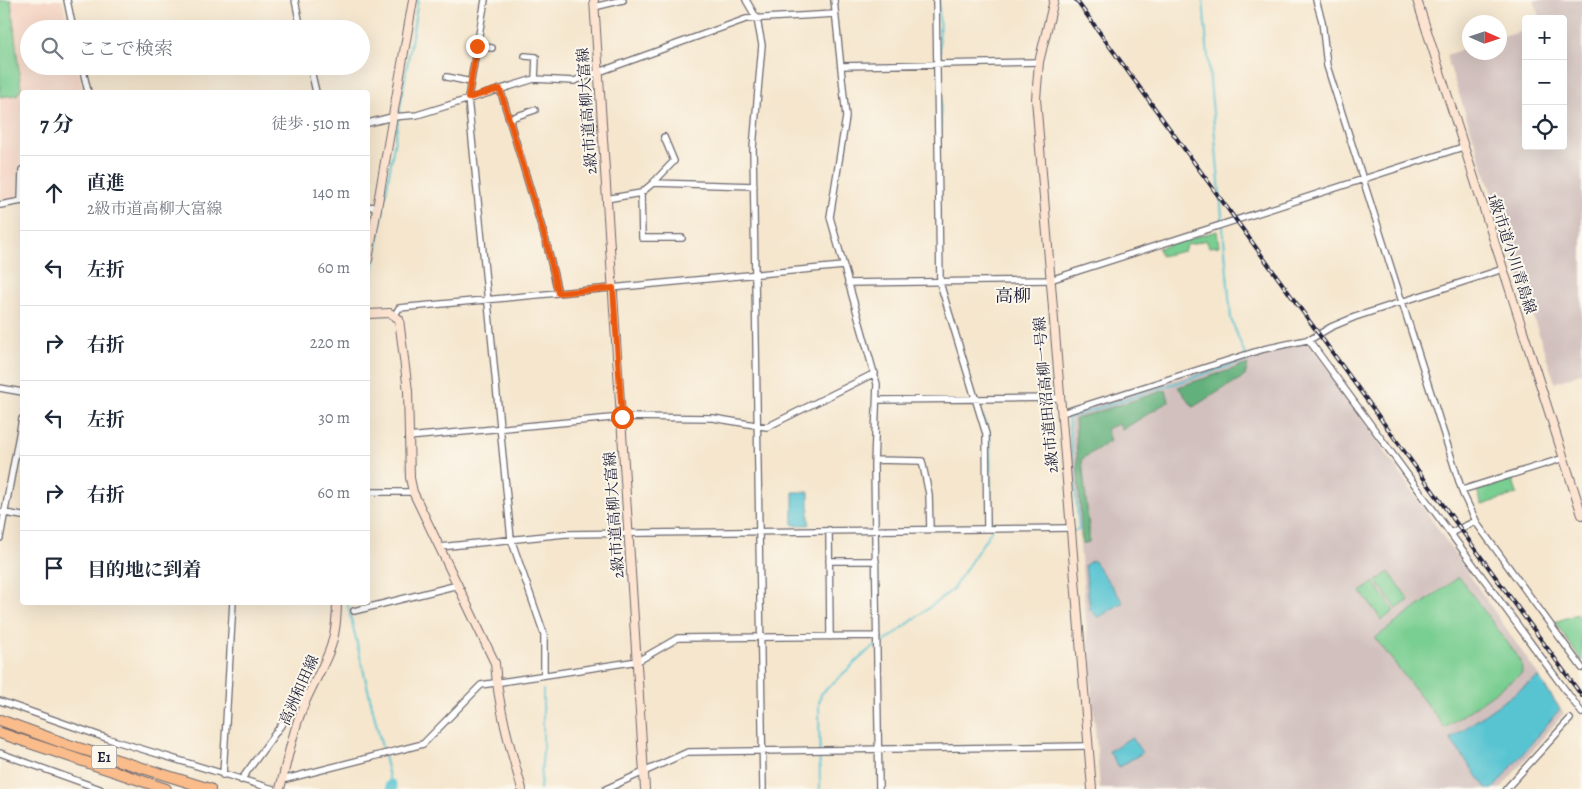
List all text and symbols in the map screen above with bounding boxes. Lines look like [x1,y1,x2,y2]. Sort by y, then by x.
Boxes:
north arrow [1462,15,1507,60]
map controls [1522,15,1567,150]
button: + [1522,15,1567,60]
search box [20,20,370,75]
icon: search [38,34,66,62]
route end [466,35,489,58]
text: ここで検索 [78,36,173,62]
street label: 2級市道高柳大富線 [573,47,601,175]
button: − [1522,60,1567,105]
button: locate [1522,105,1567,150]
text: 7 分 [40,110,74,138]
text: 徒歩 · 510 m [271,113,350,135]
text: 直進 [87,170,125,196]
icon: ahead [40,179,68,207]
text: 140 m [312,182,350,204]
street label: 1級市道小川青島線 [1483,191,1541,317]
text: 2級市道高柳大富線 [87,198,223,220]
icon: left [40,254,68,282]
text: 左折 [87,257,125,283]
text: 60 m [318,257,350,279]
district label: 高柳 [995,284,1031,308]
street label: 2級市道田沼高柳一号線 [1029,316,1063,474]
icon: right [40,329,68,357]
text: 右折 [87,332,125,358]
text: 220 m [310,332,350,354]
icon: left [40,404,68,432]
route start [611,406,634,429]
text: 左折 [87,407,125,433]
text: 30 m [318,407,350,429]
street label: 2級市道高柳大富線 [600,451,628,579]
icon: right [40,479,68,507]
text: 右折 [87,482,125,508]
text: 60 m [318,482,350,504]
icon: arrive [40,554,68,582]
text: 目的地に到着 [87,557,201,583]
street label: 高洲和田線 [275,652,323,728]
road number: E1 [92,746,116,769]

